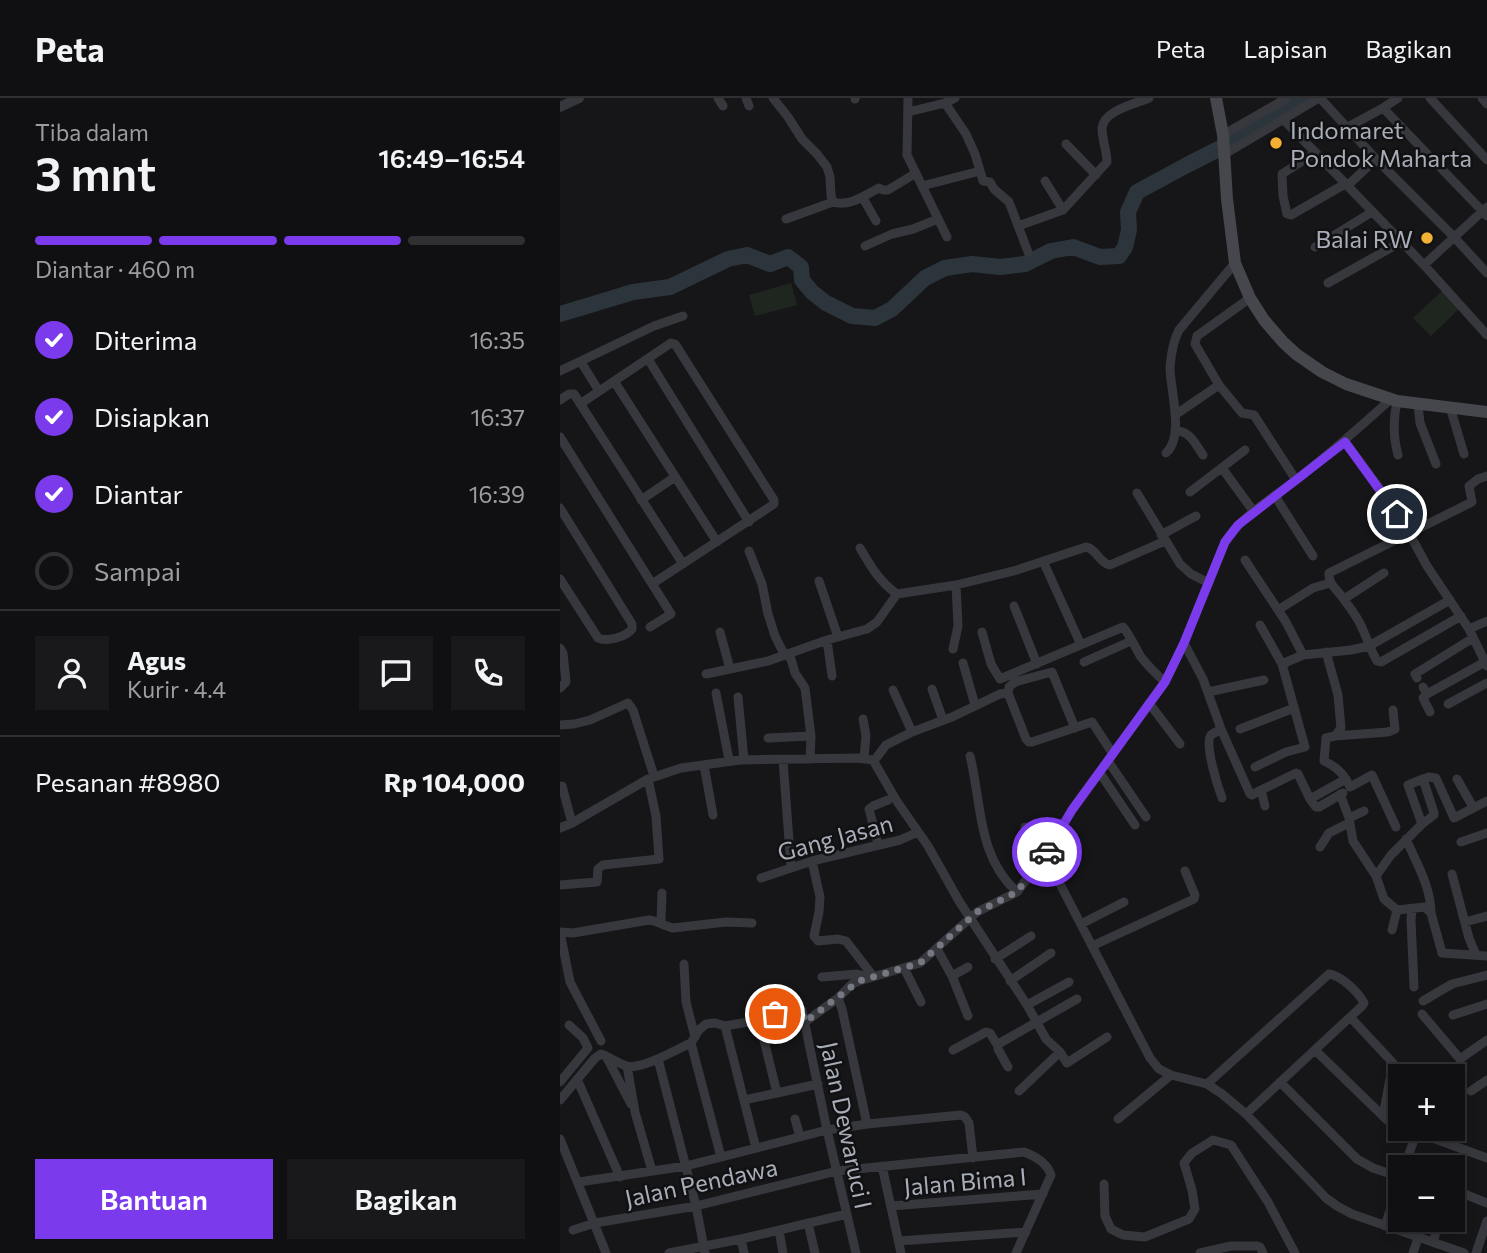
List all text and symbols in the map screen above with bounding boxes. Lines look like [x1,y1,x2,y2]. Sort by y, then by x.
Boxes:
text: Peta [35,28,105,69]
text: Peta [1156,34,1206,63]
text: Lapisan [1244,34,1327,63]
text: Bagikan [1365,34,1452,63]
place label: Indomaret Pondok Maharta [1290,115,1472,172]
text: Tiba dalam [35,118,149,146]
marker: Indomaret Pondok Maharta [1268,135,1284,151]
text: 16:49–16:54 [378,142,525,173]
text: 3 mnt [35,144,156,200]
place label: Balai RW [1315,224,1413,253]
marker: Balai RW [1419,230,1435,246]
text: Diantar · 460 m [35,255,195,283]
icon: check [35,321,73,359]
text: Diterima [94,324,197,355]
text: 16:35 [469,326,525,354]
icon: check [35,398,73,436]
text: Disiapkan [94,401,210,432]
text: 16:37 [471,403,525,431]
icon: check [35,475,73,513]
text: Diantar [94,478,183,509]
text: 16:39 [469,480,525,508]
pin [1367,484,1427,544]
icon: home [1378,495,1416,533]
text: Sampai [94,555,181,586]
button: person [35,636,109,710]
button: chat [359,636,433,710]
button: phone [451,636,525,710]
text: Agus [127,644,186,675]
text: Kurir · 4.4 [127,675,226,703]
text: Pesanan #8980 [35,766,220,797]
text: Rp 104,000 [384,766,525,797]
street label: Gang Jasan [774,808,896,866]
courier [1012,817,1082,887]
icon: car [1028,833,1066,871]
pin [745,984,805,1044]
icon: bag [756,995,794,1033]
street label: Jalan Dewaruci I [815,1039,879,1211]
map controls [1388,1064,1465,1232]
button: + [1388,1064,1465,1141]
street label: Jalan Pendawa [622,1152,780,1212]
button: − [1388,1155,1465,1232]
button: Bantuan [35,1159,273,1239]
button: Bagikan [287,1159,525,1239]
street label: Jalan Bima I [902,1161,1028,1201]

